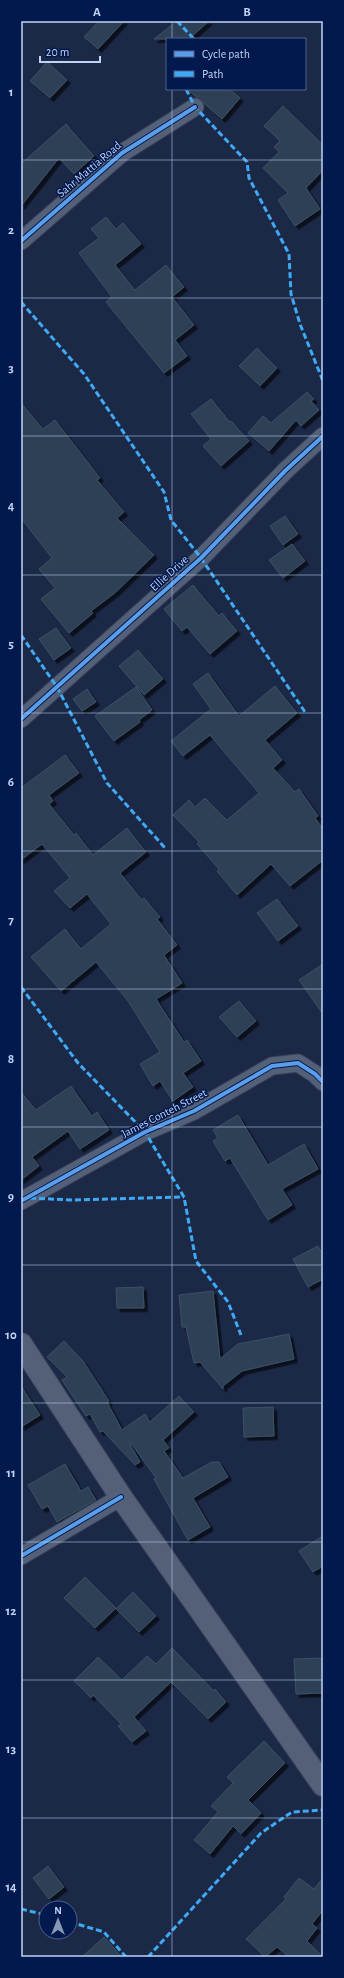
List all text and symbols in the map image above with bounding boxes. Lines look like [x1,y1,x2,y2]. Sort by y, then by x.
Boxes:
text: A [93,6,101,19]
text: B [243,6,251,19]
scale bar [40,38,100,64]
legend [166,38,306,90]
text: 20 m [46,46,69,58]
text: Cycle path [202,48,250,61]
text: Path [202,68,224,80]
text: 1 [9,86,13,99]
street label: Sahr Mattia Road [55,139,123,199]
text: 2 [8,224,14,237]
text: 3 [8,362,14,375]
text: 4 [8,500,15,513]
street label: Ellie Drive [147,553,191,593]
text: 5 [8,638,14,651]
text: 6 [8,776,14,789]
text: 7 [8,914,14,927]
text: 8 [8,1053,14,1066]
street label: James Conteh Street [119,1086,209,1140]
text: 9 [8,1191,14,1204]
text: 10 [5,1329,17,1342]
text: 11 [6,1467,16,1480]
text: 12 [6,1605,16,1618]
text: 13 [6,1743,17,1756]
text: 14 [5,1881,17,1894]
north arrow [38,1900,78,1940]
text: N [54,1905,62,1916]

